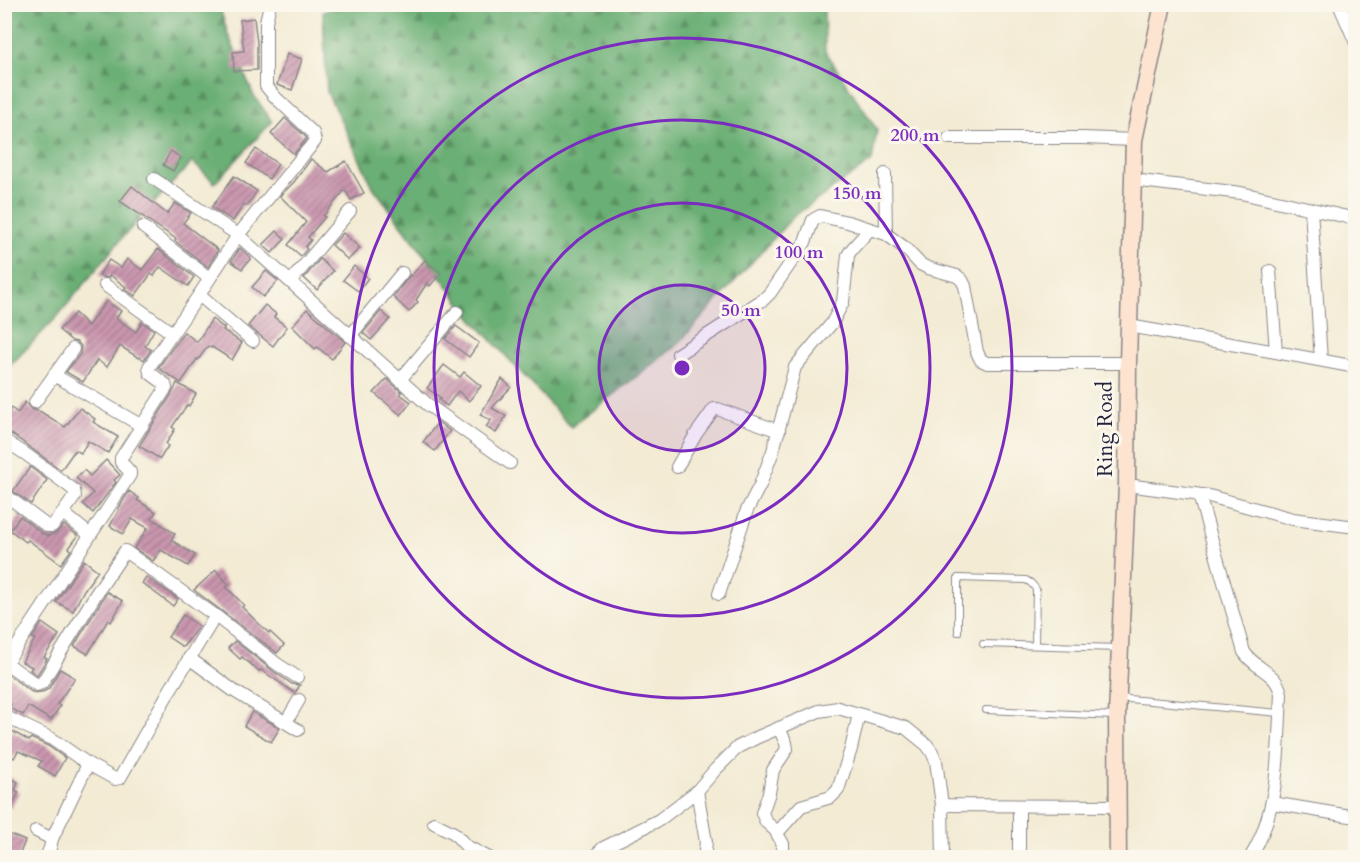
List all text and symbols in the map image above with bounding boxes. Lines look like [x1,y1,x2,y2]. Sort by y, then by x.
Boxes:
text: 200 m [890,123,940,148]
text: 150 m [832,181,882,206]
text: 100 m [774,240,824,265]
text: 50 m [721,298,761,323]
centre of rings [672,358,692,378]
street label: Ring Road [1091,381,1120,477]

